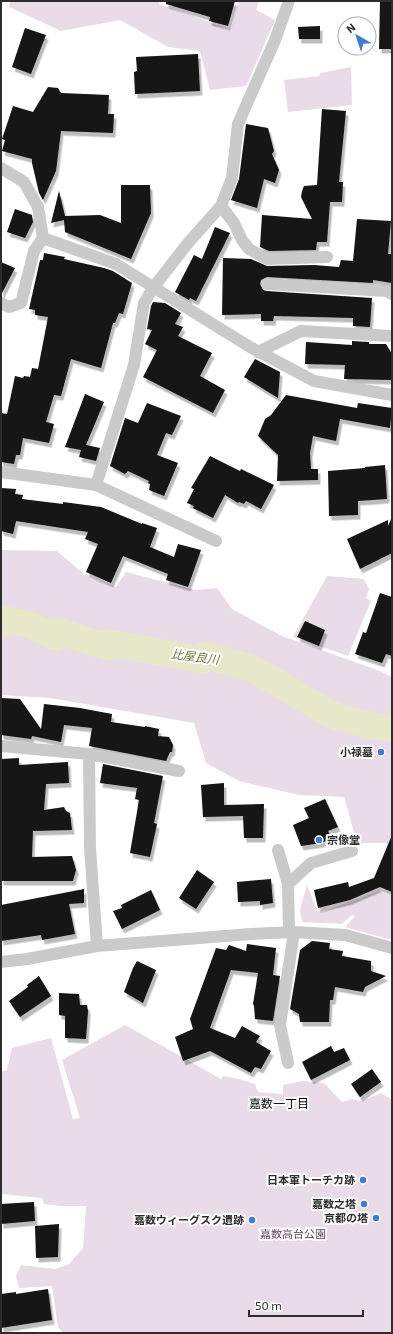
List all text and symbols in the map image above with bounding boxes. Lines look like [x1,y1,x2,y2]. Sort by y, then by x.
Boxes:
north arrow [337,16,377,56]
text: N [343,20,358,35]
water label: 比屋良川 [170,646,222,666]
place label: 小禄墓 [340,745,373,758]
marker: 小禄墓 [376,747,386,757]
place label: 宗像堂 [327,833,360,846]
marker: 宗像堂 [314,835,324,845]
district label: 嘉数一丁目 [249,1096,309,1110]
place label: 日本軍トーチカ跡 [267,1173,355,1186]
marker: 日本軍トーチカ跡 [358,1175,368,1185]
place label: 嘉数之塔 [312,1197,356,1210]
marker: 嘉数之塔 [359,1199,369,1209]
place label: 京都の塔 [324,1211,368,1224]
place label: 嘉数ウィーグスク遺跡 [134,1213,244,1226]
marker: 京都の塔 [371,1213,381,1223]
marker: 嘉数ウィーグスク遺跡 [247,1215,257,1225]
park label: 嘉数高台公園 [260,1227,326,1240]
scale bar [249,1292,363,1318]
text: 50 m [255,1298,282,1312]

